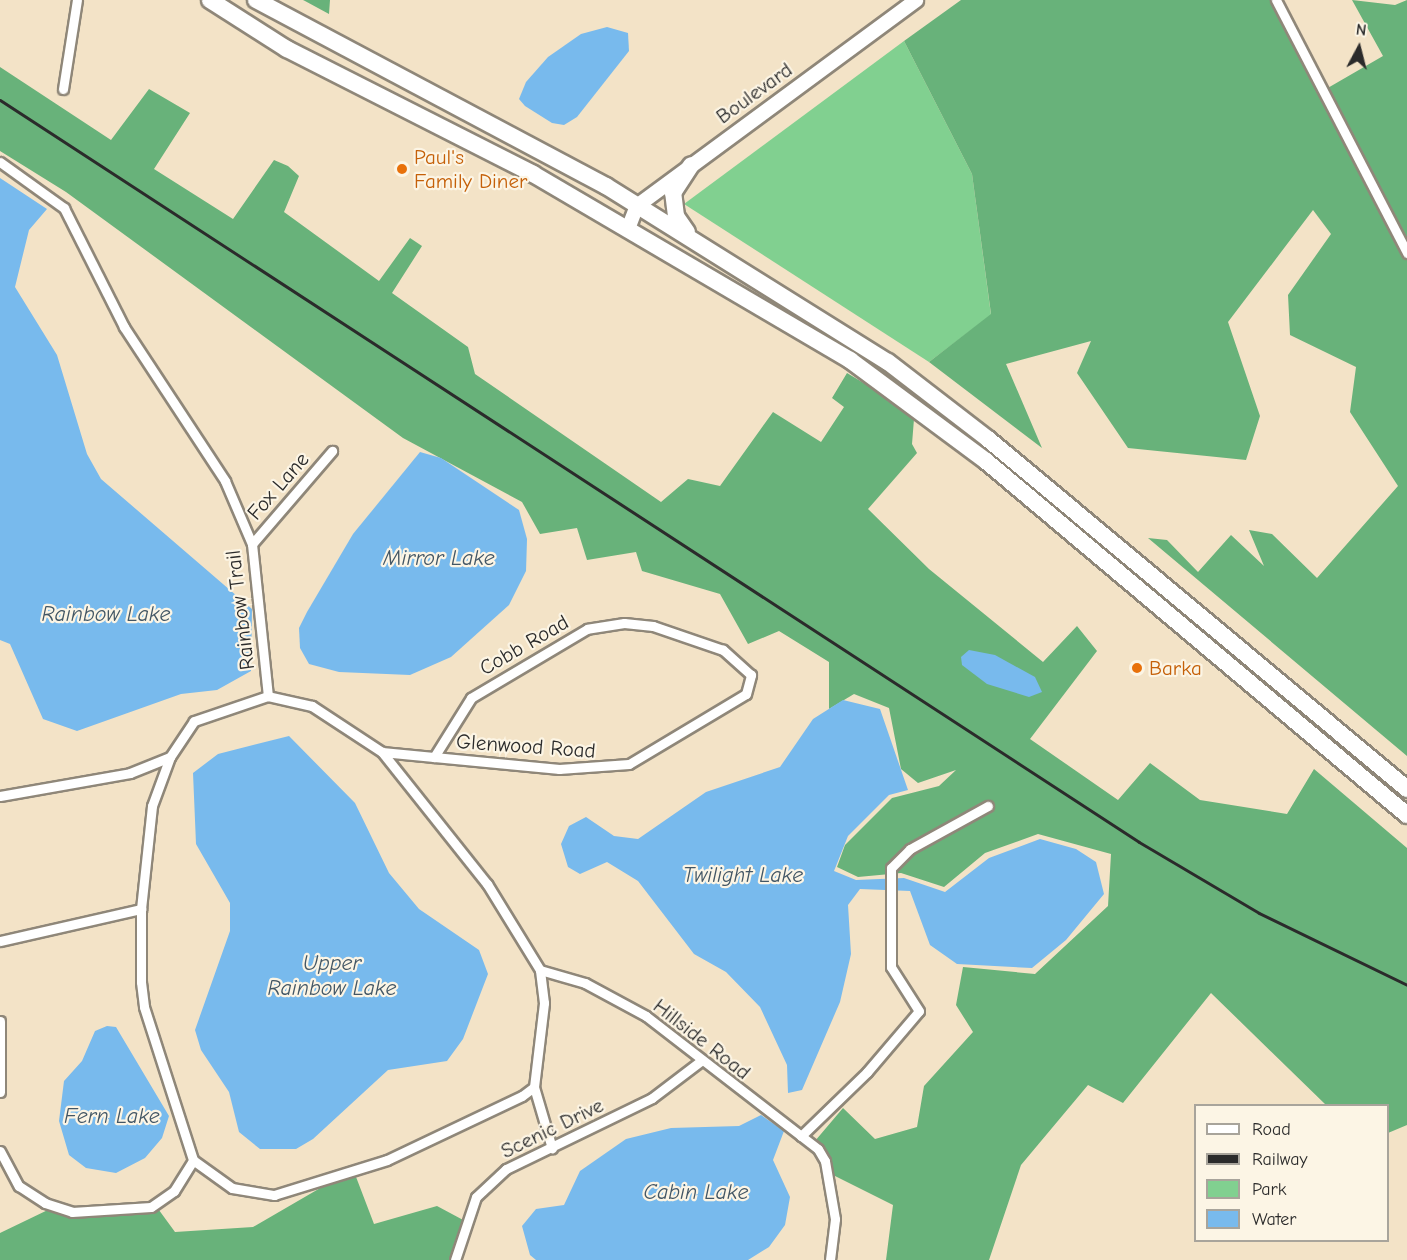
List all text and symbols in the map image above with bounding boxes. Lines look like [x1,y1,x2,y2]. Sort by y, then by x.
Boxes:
north arrow [1329,18,1389,78]
text: N [1355,21,1367,40]
street label: Boulevard [711,57,797,129]
place label: Paul's Family Diner [414,144,527,194]
marker: Paul's Family Diner [395,162,409,176]
street label: Fox Lane [242,447,314,525]
water label: Mirror Lake [383,546,495,572]
street label: Rainbow Trail [220,549,260,671]
water label: Rainbow Lake [41,602,171,628]
street label: Cobb Road [475,609,573,681]
place label: Barka [1149,655,1202,681]
marker: Barka [1130,661,1144,675]
street label: Glenwood Road [455,729,597,763]
water label: Twilight Lake [683,863,803,889]
water label: Upper Rainbow Lake [267,950,397,1002]
street label: Hillside Road [648,993,756,1085]
street label: Scenic Drive [497,1092,607,1164]
water label: Fern Lake [64,1104,160,1130]
legend [1194,1104,1389,1242]
text: Road [1252,1119,1291,1140]
text: Railway [1252,1149,1308,1170]
text: Park [1252,1179,1286,1200]
water label: Cabin Lake [644,1180,748,1206]
text: Water [1252,1209,1296,1230]

